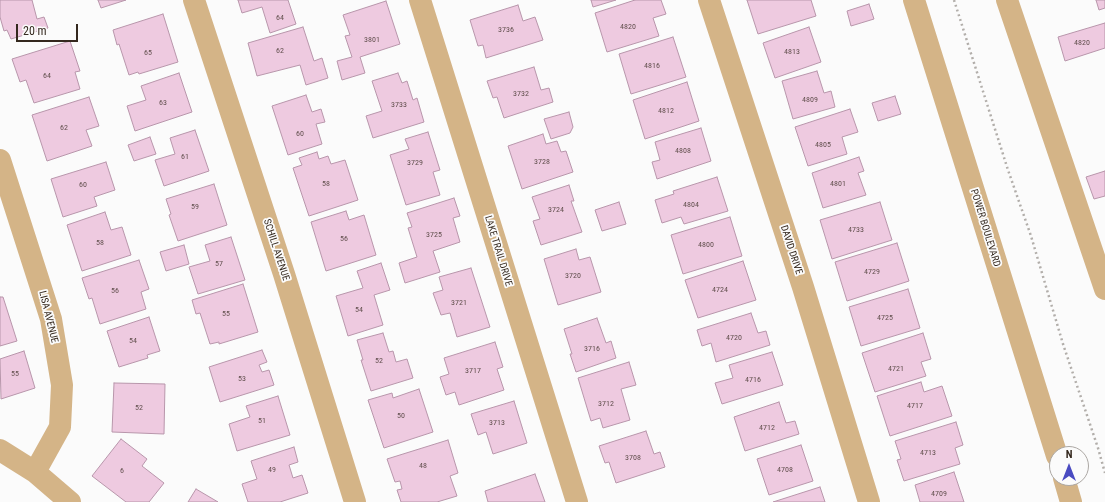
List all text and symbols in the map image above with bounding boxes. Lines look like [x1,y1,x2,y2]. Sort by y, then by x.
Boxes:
house number: 64 [276,13,284,23]
scale bar [18,16,80,42]
house number: 4820 [620,22,636,32]
text: 20 m [23,24,47,38]
house number: 3736 [498,25,514,35]
house number: 3801 [364,35,380,45]
house number: 4820 [1074,38,1090,48]
house number: 62 [276,46,284,56]
house number: 4813 [784,47,800,57]
house number: 65 [144,48,152,58]
house number: 4816 [644,61,660,71]
house number: 64 [43,71,51,81]
house number: 3732 [513,89,529,99]
house number: 4809 [802,95,818,105]
house number: 63 [159,98,167,108]
house number: 3733 [391,100,407,110]
house number: 4812 [658,106,674,116]
house number: 62 [60,123,68,133]
house number: 60 [296,129,304,139]
house number: 4805 [815,140,831,150]
house number: 4808 [675,146,691,156]
house number: 61 [181,152,189,162]
house number: 3728 [534,157,550,167]
house number: 3729 [407,158,423,168]
house number: 58 [322,179,330,189]
house number: 4801 [830,179,846,189]
house number: 60 [79,180,87,190]
street label: POWER BOULEVARD [967,188,1003,268]
house number: 4804 [683,200,699,210]
house number: 59 [191,202,199,212]
house number: 3724 [548,205,564,215]
street label: LAKE TRAIL DRIVE [482,214,514,288]
street label: SCHILL AVENUE [260,218,292,282]
street label: DAVID DRIVE [777,224,805,276]
house number: 4733 [848,225,864,235]
house number: 3725 [426,230,442,240]
house number: 56 [340,234,348,244]
house number: 58 [96,238,104,248]
house number: 4800 [698,240,714,250]
house number: 57 [215,259,223,269]
house number: 4729 [864,267,880,277]
house number: 3720 [565,271,581,281]
house number: 4724 [712,285,728,295]
house number: 56 [111,286,119,296]
street label: LISA AVENUE [36,290,60,344]
house number: 3721 [451,298,467,308]
house number: 54 [355,305,363,315]
house number: 55 [222,309,230,319]
house number: 4725 [877,313,893,323]
house number: 4720 [726,333,742,343]
house number: 54 [129,336,137,346]
house number: 3716 [584,344,600,354]
house number: 52 [375,356,383,366]
house number: 4721 [888,364,904,374]
house number: 3717 [465,366,481,376]
house number: 55 [11,369,19,379]
house number: 53 [238,374,246,384]
house number: 4716 [745,375,761,385]
house number: 3712 [598,399,614,409]
house number: 4717 [907,401,923,411]
house number: 52 [135,403,143,413]
house number: 50 [397,411,405,421]
house number: 51 [258,416,266,426]
house number: 3713 [489,418,505,428]
house number: 4712 [759,423,775,433]
north arrow [1049,446,1089,486]
house number: 4713 [920,448,936,458]
text: N [1066,448,1072,461]
house number: 3708 [625,453,641,463]
house number: 48 [419,461,427,471]
house number: 49 [268,465,276,475]
house number: 4708 [777,465,793,475]
house number: 6 [120,466,124,476]
house number: 4709 [931,489,947,499]

